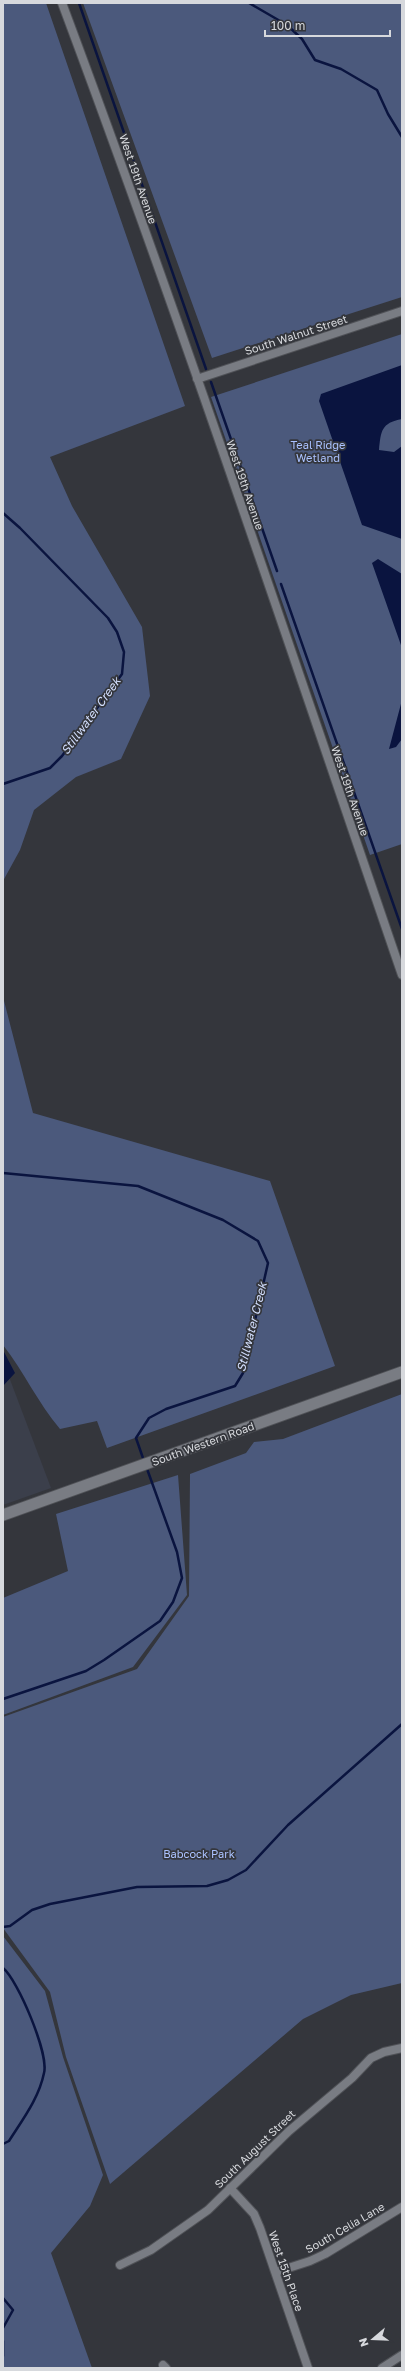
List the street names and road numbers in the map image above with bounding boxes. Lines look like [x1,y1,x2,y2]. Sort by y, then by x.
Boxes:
street label: West 19th Avenue [117,132,160,225]
street label: South Walnut Street [243,312,349,357]
street label: West 19th Avenue [224,438,267,531]
street label: West 19th Avenue [329,744,372,837]
street label: South Western Road [150,1419,256,1468]
street label: South August Street [212,2107,298,2190]
street label: South Celia Lane [303,2200,387,2256]
street label: West 15th Place [267,2229,306,2313]

